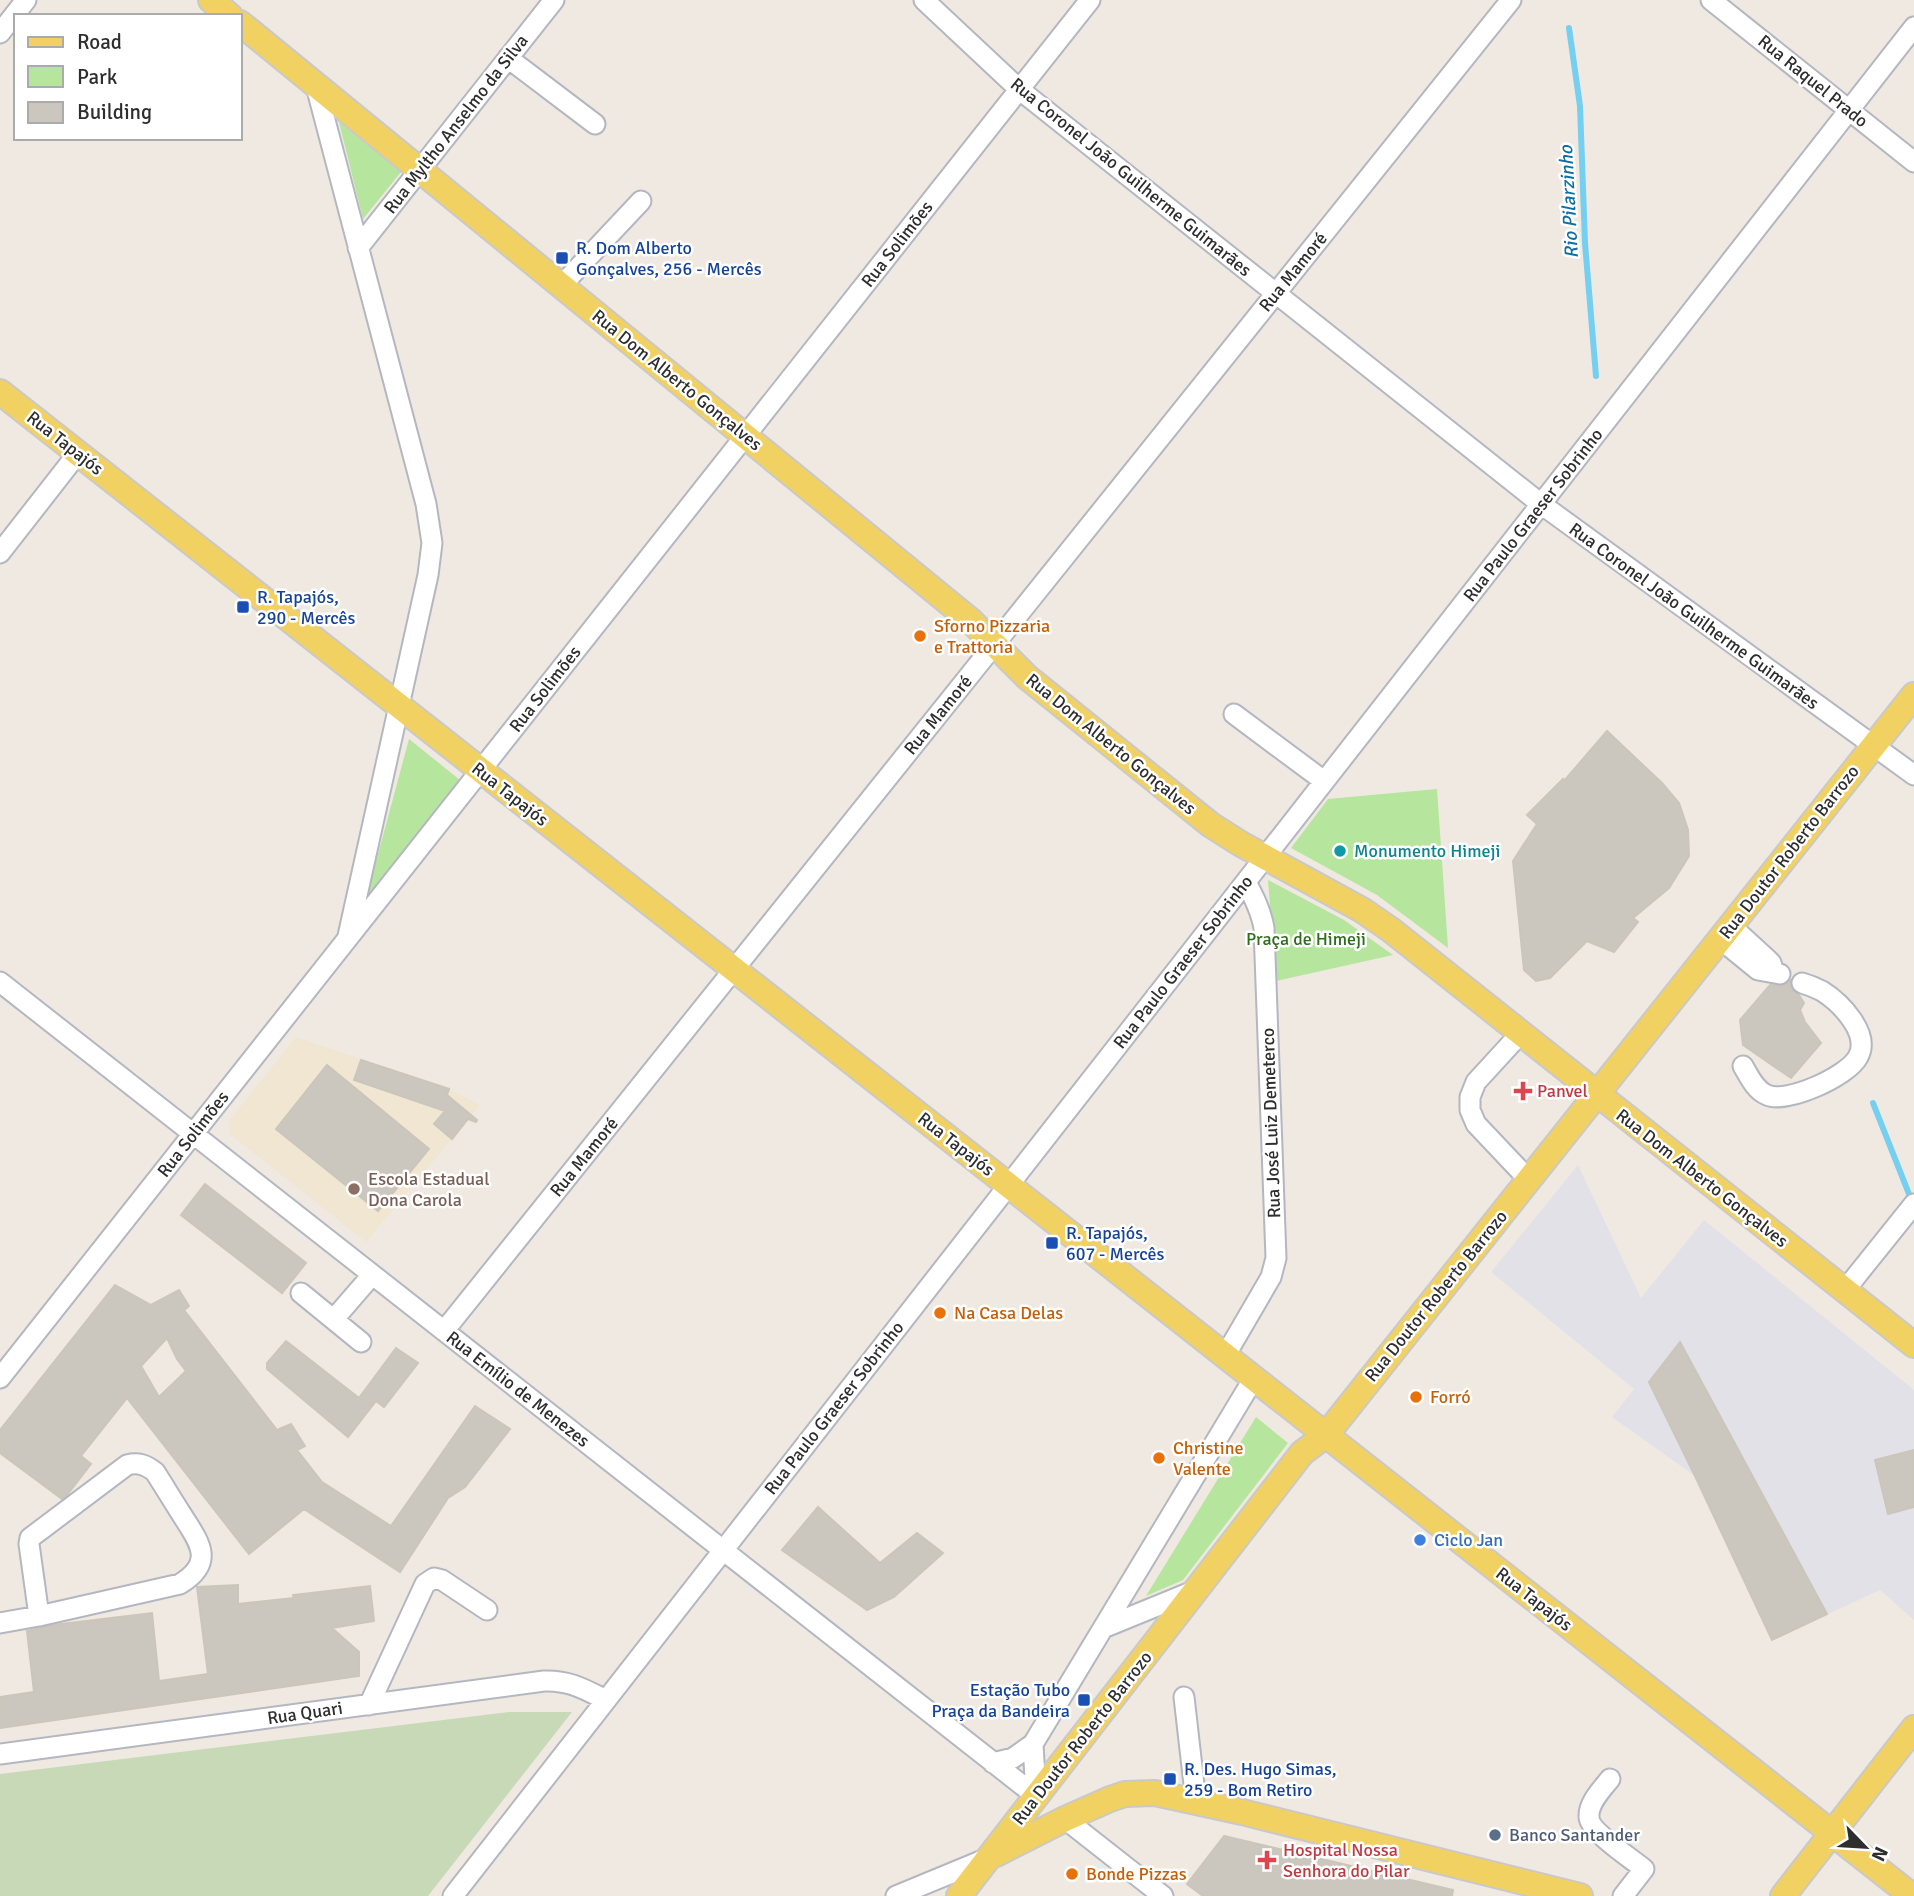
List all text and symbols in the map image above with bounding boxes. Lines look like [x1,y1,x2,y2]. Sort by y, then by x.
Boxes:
legend [14,14,242,140]
text: Road [77,29,122,55]
street label: Rua Myltho Anselmo da Silva [379,30,533,218]
street label: Rua Raquel Prado [1754,30,1872,132]
text: Park [77,64,118,90]
street label: Rua Coronel João Guilherme Guimarães [1006,73,1256,281]
text: Building [77,99,152,125]
water label: Rio Pilarzinho [1554,144,1584,259]
street label: Rua Solimões [857,196,938,292]
street label: Rua Mamoré [1254,228,1332,316]
place label: R. Dom Alberto Gonçalves, 256 - Mercês [576,237,762,280]
marker: R. Dom Alberto Gonçalves, 256 - Mercês [554,250,570,266]
street label: Rua Dom Alberto Gonçalves [588,305,766,455]
street label: Rua Tapajós [22,406,108,480]
street label: Rua Paulo Graeser Sobrinho [1459,424,1607,606]
street label: Rua Coronel João Guilherme Guimarães [1565,518,1823,714]
place label: R. Tapajós, 290 - Mercês [257,586,356,629]
marker: R. Tapajós, 290 - Mercês [235,599,251,615]
place label: Sforno Pizzaria e Trattoria [934,615,1050,658]
marker: Sforno Pizzaria e Trattoria [912,628,928,644]
street label: Rua Solimões [505,641,586,737]
street label: Rua Dom Alberto Gonçalves [1022,669,1200,819]
street label: Rua Mamoré [899,671,977,759]
street label: Rua Tapajós [467,757,553,831]
street label: Rua Doutor Roberto Barrozo [1714,761,1864,943]
place label: Monumento Himeji [1354,840,1500,862]
marker: Monumento Himeji [1332,843,1348,859]
street label: Rua Paulo Graeser Sobrinho [1109,871,1257,1053]
park label: Praça de Himeji [1246,928,1366,950]
street label: Rua José Luiz Demeterco [1257,1027,1285,1219]
place label: Panvel [1537,1080,1588,1102]
marker: Panvel [1515,1083,1531,1099]
street label: Rua Solimões [153,1086,234,1182]
street label: Rua Dom Alberto Gonçalves [1612,1104,1792,1252]
street label: Rua Tapajós [913,1107,999,1181]
street label: Rua Mamoré [545,1113,623,1201]
place label: Escola Estadual Dona Carola [368,1168,489,1211]
marker: Escola Estadual Dona Carola [346,1181,362,1197]
street label: Rua Doutor Roberto Barrozo [1360,1206,1512,1386]
place label: R. Tapajós, 607 - Mercês [1066,1222,1165,1265]
marker: R. Tapajós, 607 - Mercês [1044,1235,1060,1251]
place label: Na Casa Delas [954,1302,1063,1324]
marker: Na Casa Delas [932,1305,948,1321]
street label: Rua Paulo Graeser Sobrinho [760,1317,908,1499]
street label: Rua Emílio de Menezes [442,1326,594,1452]
place label: Forró [1430,1386,1471,1408]
marker: Forró [1408,1389,1424,1405]
place label: Christine Valente [1173,1437,1244,1480]
marker: Christine Valente [1151,1450,1167,1466]
place label: Ciclo Jan [1434,1529,1503,1551]
marker: Ciclo Jan [1412,1532,1428,1548]
street label: Rua Tapajós [1491,1562,1577,1636]
street label: Rua Doutor Roberto Barrozo [1007,1647,1157,1829]
place label: Estação Tubo Praça da Bandeira [931,1679,1070,1722]
marker: Estação Tubo Praça da Bandeira [1076,1692,1092,1708]
street label: Rua Quari [266,1697,344,1729]
place label: R. Des. Hugo Simas, 259 - Bom Retiro [1184,1758,1337,1801]
marker: R. Des. Hugo Simas, 259 - Bom Retiro [1162,1771,1178,1787]
north arrow [1830,1812,1900,1882]
place label: Banco Santander [1509,1824,1640,1846]
marker: Banco Santander [1487,1827,1503,1843]
place label: Hospital Nossa Senhora do Pilar [1283,1839,1410,1882]
text: N [1866,1843,1893,1865]
marker: Hospital Nossa Senhora do Pilar [1257,1850,1277,1870]
place label: Bonde Pizzas [1086,1863,1187,1885]
marker: Bonde Pizzas [1064,1866,1080,1882]

